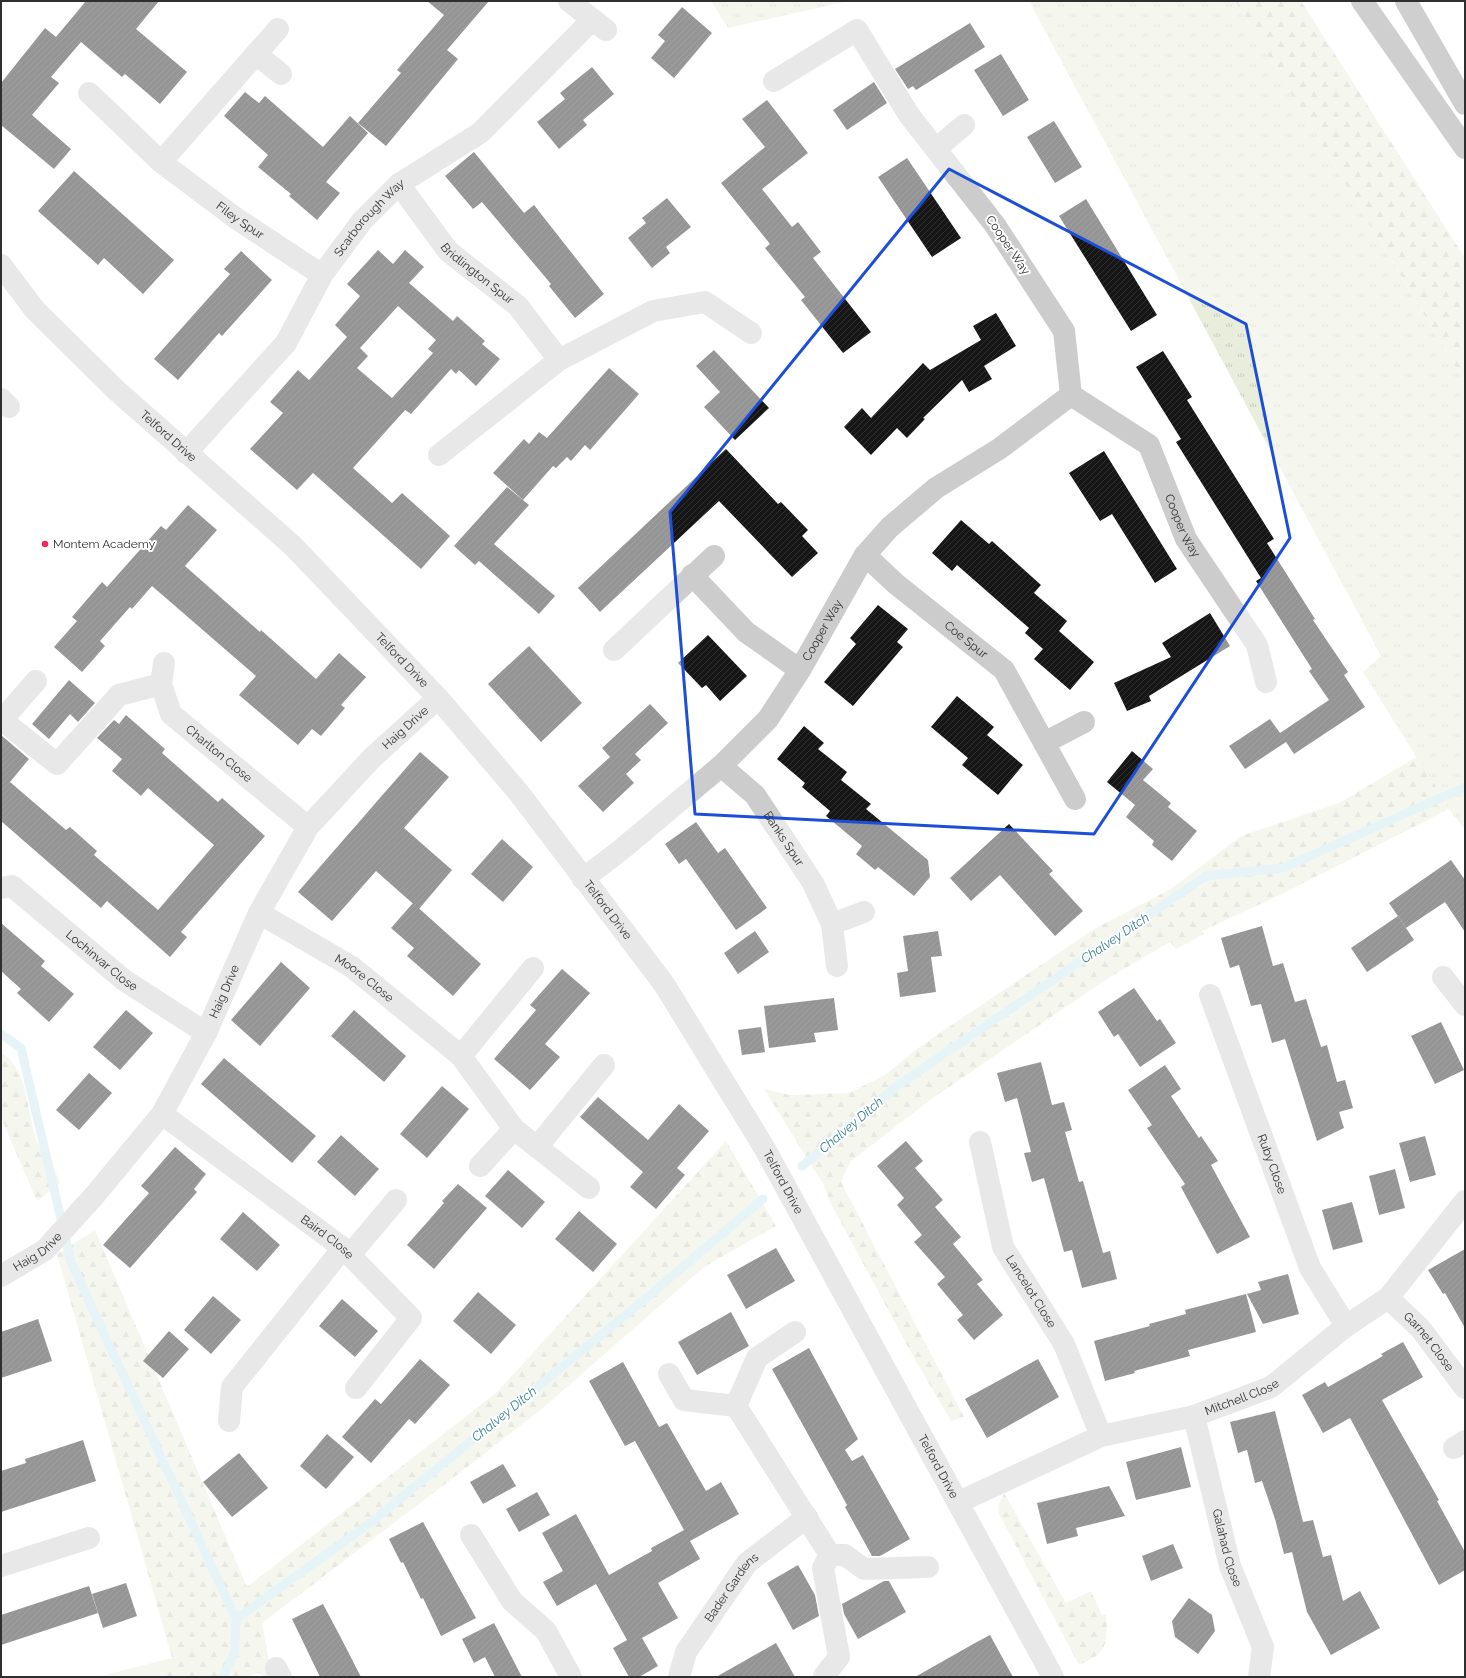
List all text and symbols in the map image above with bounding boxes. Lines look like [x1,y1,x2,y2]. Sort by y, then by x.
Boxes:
street label: Scarborough Way [331,175,407,259]
street label: Filey Spur [213,199,267,242]
street label: Cooper Way [983,213,1033,278]
street label: Bridlington Spur [438,240,517,308]
street label: Telford Drive [137,408,199,465]
street label: Cooper Way [1162,492,1203,560]
place label: Montem Academy [53,537,156,551]
marker: Montem Academy [40,539,50,549]
street label: Cooper Way [800,597,846,663]
street label: Coe Spur [942,618,991,662]
street label: Telford Drive [373,630,431,691]
street label: Haig Drive [379,703,431,752]
street label: Charlton Close [183,722,255,785]
street label: Banks Spur [761,809,807,869]
street label: Telford Drive [581,878,635,942]
water label: Chalvey Ditch [1078,910,1152,966]
street label: Lochinvar Close [63,927,140,994]
street label: Moore Close [332,952,396,1005]
street label: Haig Drive [206,963,242,1021]
water label: Chalvey Ditch [816,1094,886,1156]
street label: Ruby Close [1255,1132,1289,1196]
street label: Telford Drive [760,1148,806,1216]
street label: Baird Close [298,1212,357,1262]
street label: Haig Drive [11,1229,65,1274]
street label: Lancelot Close [1003,1253,1059,1330]
street label: Garnet Close [1401,1309,1457,1374]
street label: Mitchell Close [1203,1376,1282,1418]
water label: Chalvey Ditch [469,1383,539,1445]
street label: Telford Drive [915,1432,961,1501]
street label: Galahad Close [1210,1507,1245,1589]
street label: Bader Gardens [702,1550,761,1625]

